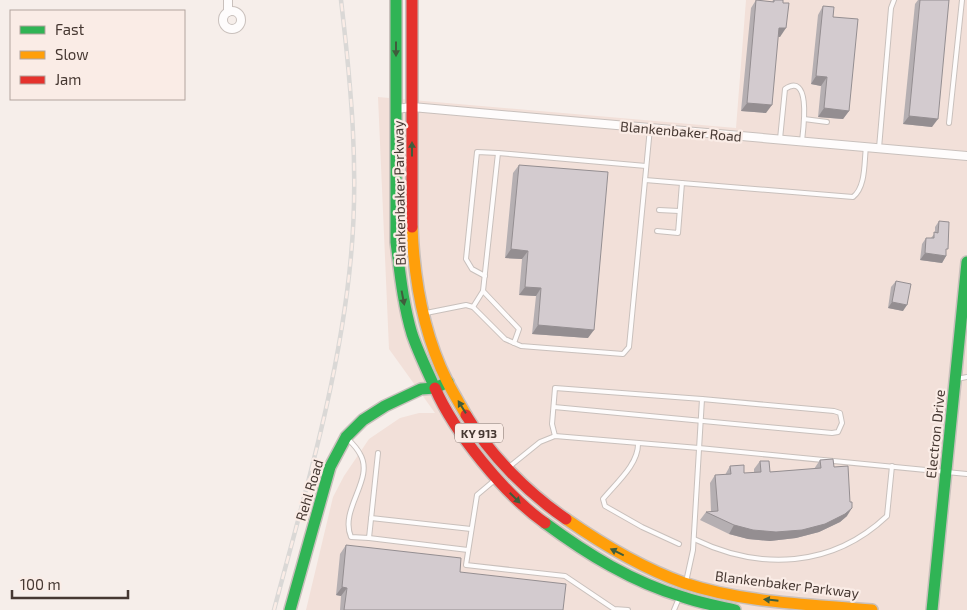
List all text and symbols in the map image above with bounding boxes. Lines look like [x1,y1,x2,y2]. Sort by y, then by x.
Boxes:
legend [10,10,185,100]
text: Fast [55,20,85,38]
one-way arrow [392,41,400,57]
text: Slow [55,45,89,63]
text: Jam [55,70,81,88]
street label: Blankenbaker Road [619,117,743,145]
street label: Blankenbaker Parkway [389,120,409,266]
one-way arrow [408,140,416,156]
one-way arrow [400,291,408,307]
street label: Electron Drive [922,389,948,479]
one-way arrow [457,401,466,414]
road number: KY 913 [455,423,503,442]
street label: Rehl Road [292,457,326,523]
one-way arrow [509,492,521,504]
one-way arrow [610,548,624,556]
street label: Blankenbaker Parkway [714,567,861,601]
scale bar [12,568,129,600]
text: 100 m [20,575,61,593]
one-way arrow [763,596,779,604]

